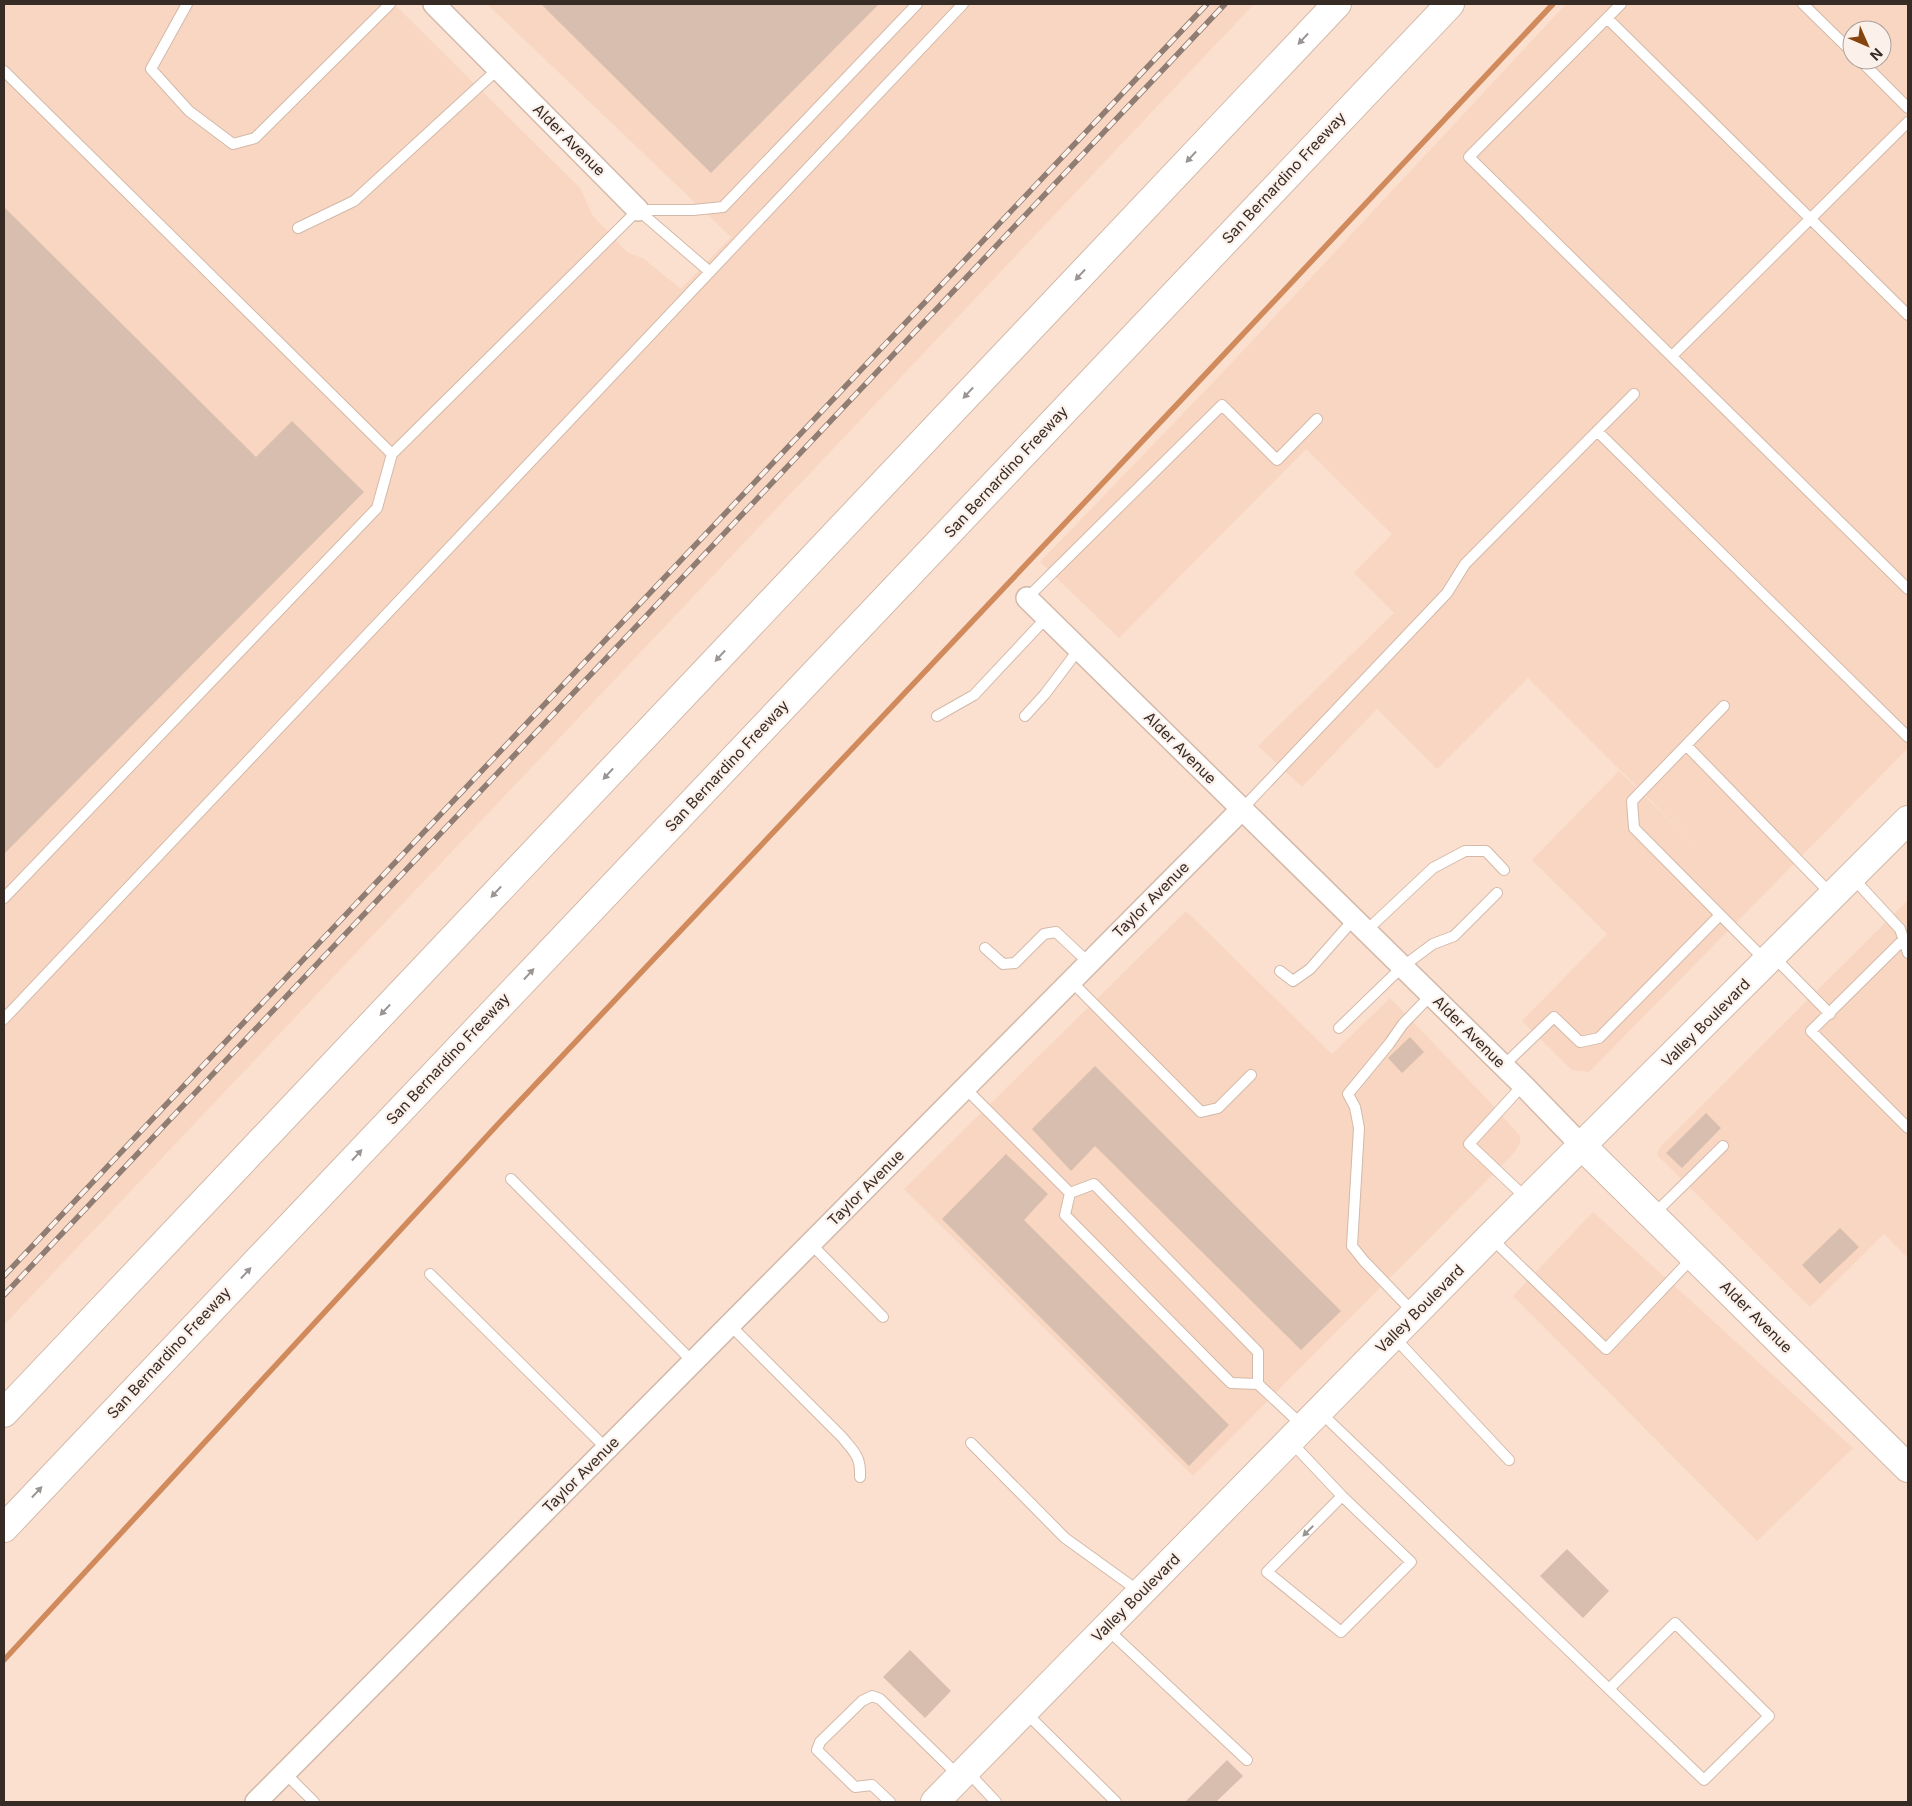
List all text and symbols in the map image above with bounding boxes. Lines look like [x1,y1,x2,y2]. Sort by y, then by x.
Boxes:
north arrow [1842,20,1892,70]
one-way arrow [1297,33,1309,45]
text: N [1867,45,1886,64]
street label: Alder Avenue [529,100,609,180]
street label: San Bernardino Freeway [1218,107,1350,247]
one-way arrow [1185,151,1197,163]
one-way arrow [1074,269,1086,281]
one-way arrow [962,387,974,399]
street label: San Bernardino Freeway [940,401,1072,541]
one-way arrow [714,650,726,662]
street label: San Bernardino Freeway [661,695,793,835]
street label: Alder Avenue [1140,708,1220,788]
one-way arrow [602,768,614,780]
street label: Taylor Avenue [1108,857,1193,942]
one-way arrow [490,886,502,898]
one-way arrow [523,968,535,980]
street label: Valley Boulevard [1657,974,1754,1071]
street label: San Bernardino Freeway [382,988,514,1128]
street label: Alder Avenue [1429,992,1509,1072]
one-way arrow [379,1004,391,1016]
street label: Taylor Avenue [823,1145,908,1230]
one-way arrow [351,1149,363,1161]
street label: Valley Boulevard [1371,1260,1468,1357]
one-way arrow [239,1267,251,1279]
street label: Alder Avenue [1716,1277,1796,1357]
street label: San Bernardino Freeway [103,1282,235,1422]
street label: Taylor Avenue [538,1432,623,1517]
one-way arrow [31,1487,43,1499]
one-way arrow [1302,1525,1314,1537]
street label: Valley Boulevard [1087,1549,1184,1646]

